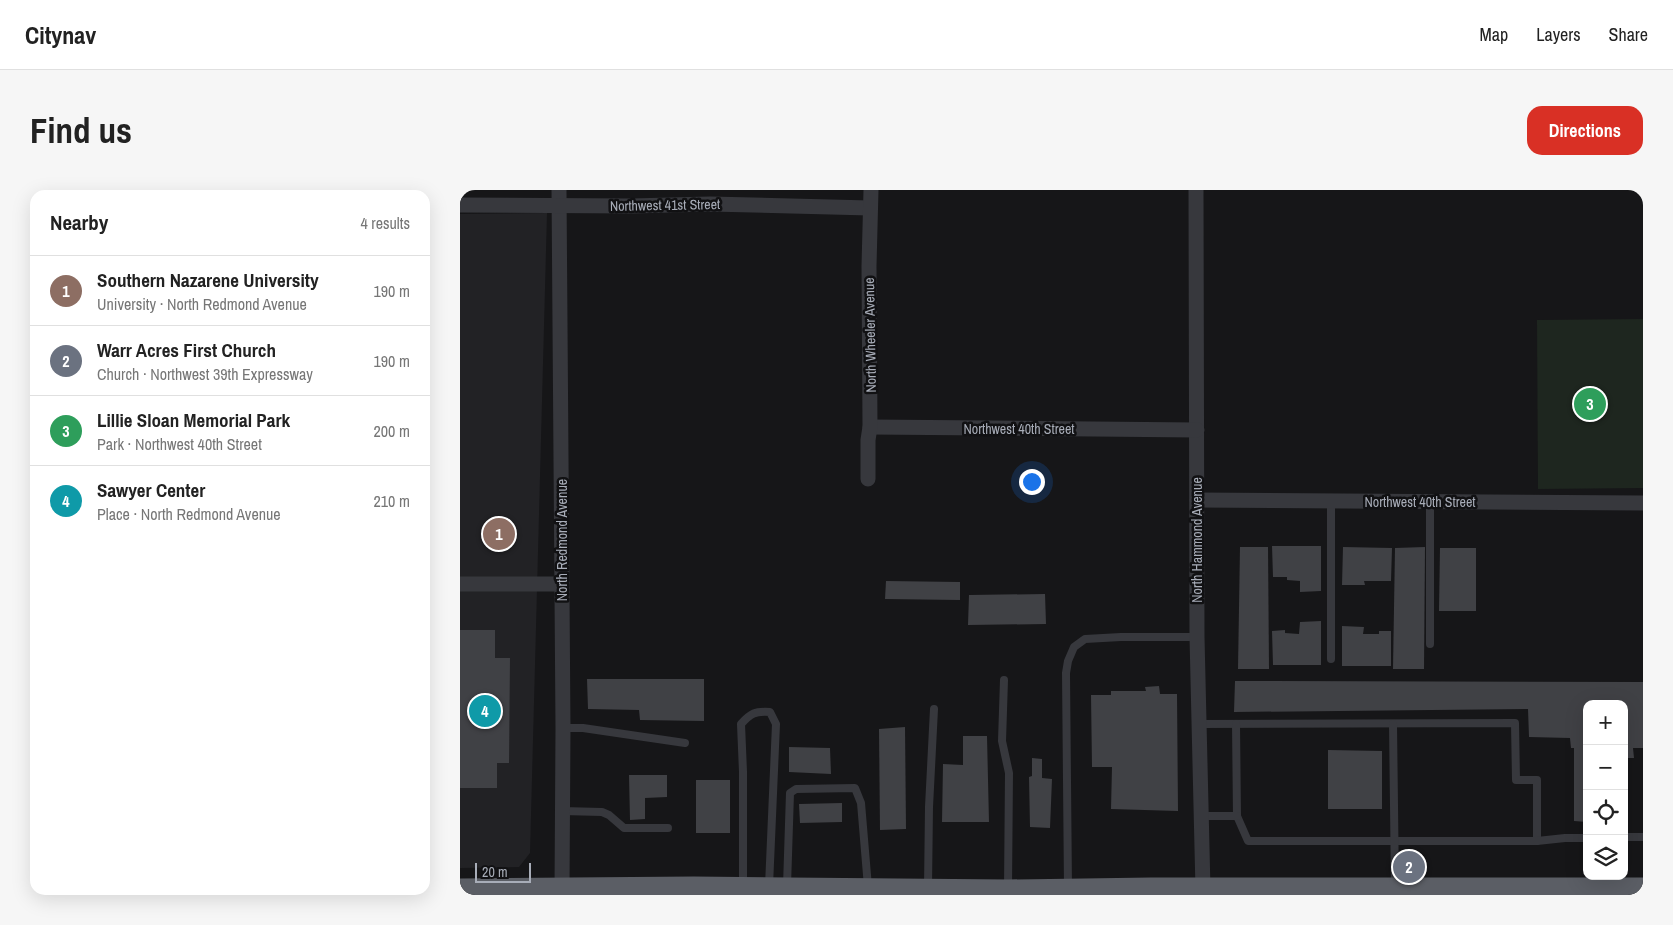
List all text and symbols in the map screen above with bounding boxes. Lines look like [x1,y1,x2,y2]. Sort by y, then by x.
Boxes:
text: Citynav [25,19,96,51]
text: Map [1480,22,1508,47]
text: Layers [1536,22,1581,47]
text: Share [1609,22,1648,47]
button: Directions [1527,106,1643,155]
text: Find us [30,107,132,154]
street label: Northwest 41st Street [610,195,720,215]
text: Nearby [50,208,108,237]
text: 4 results [360,212,410,234]
text: Southern Nazarene University [97,267,319,293]
street label: North Wheeler Avenue [860,277,880,393]
text: 1 [62,280,70,302]
text: 190 m [374,280,410,302]
text: University · North Redmond Avenue [97,293,307,315]
text: Warr Acres First Church [97,337,276,363]
text: 2 [62,350,70,372]
text: 190 m [374,350,410,372]
text: Church · Northwest 39th Expressway [97,363,313,385]
pin: 3 [1574,385,1606,423]
text: Lillie Sloan Memorial Park [97,407,290,433]
text: 3 [62,420,70,442]
text: 200 m [374,420,410,442]
street label: Northwest 40th Street [963,420,1075,438]
text: Park · Northwest 40th Street [97,433,262,455]
your location [1019,469,1045,495]
text: Sawyer Center [97,477,205,503]
street label: North Hammond Avenue [1188,477,1206,603]
street label: North Redmond Avenue [553,479,571,601]
text: 4 [62,490,70,512]
text: 210 m [374,490,410,512]
street label: Northwest 40th Street [1364,493,1476,511]
text: Place · North Redmond Avenue [97,503,281,525]
pin: 1 [483,515,515,553]
pin: 4 [469,692,501,730]
map controls [1583,700,1628,880]
button: + [1583,700,1628,745]
button: − [1583,745,1628,790]
button: locate [1583,790,1628,835]
button: layers [1583,835,1628,880]
pin: 2 [1393,848,1425,886]
scale bar [475,860,531,883]
text: 20 m [482,863,508,881]

